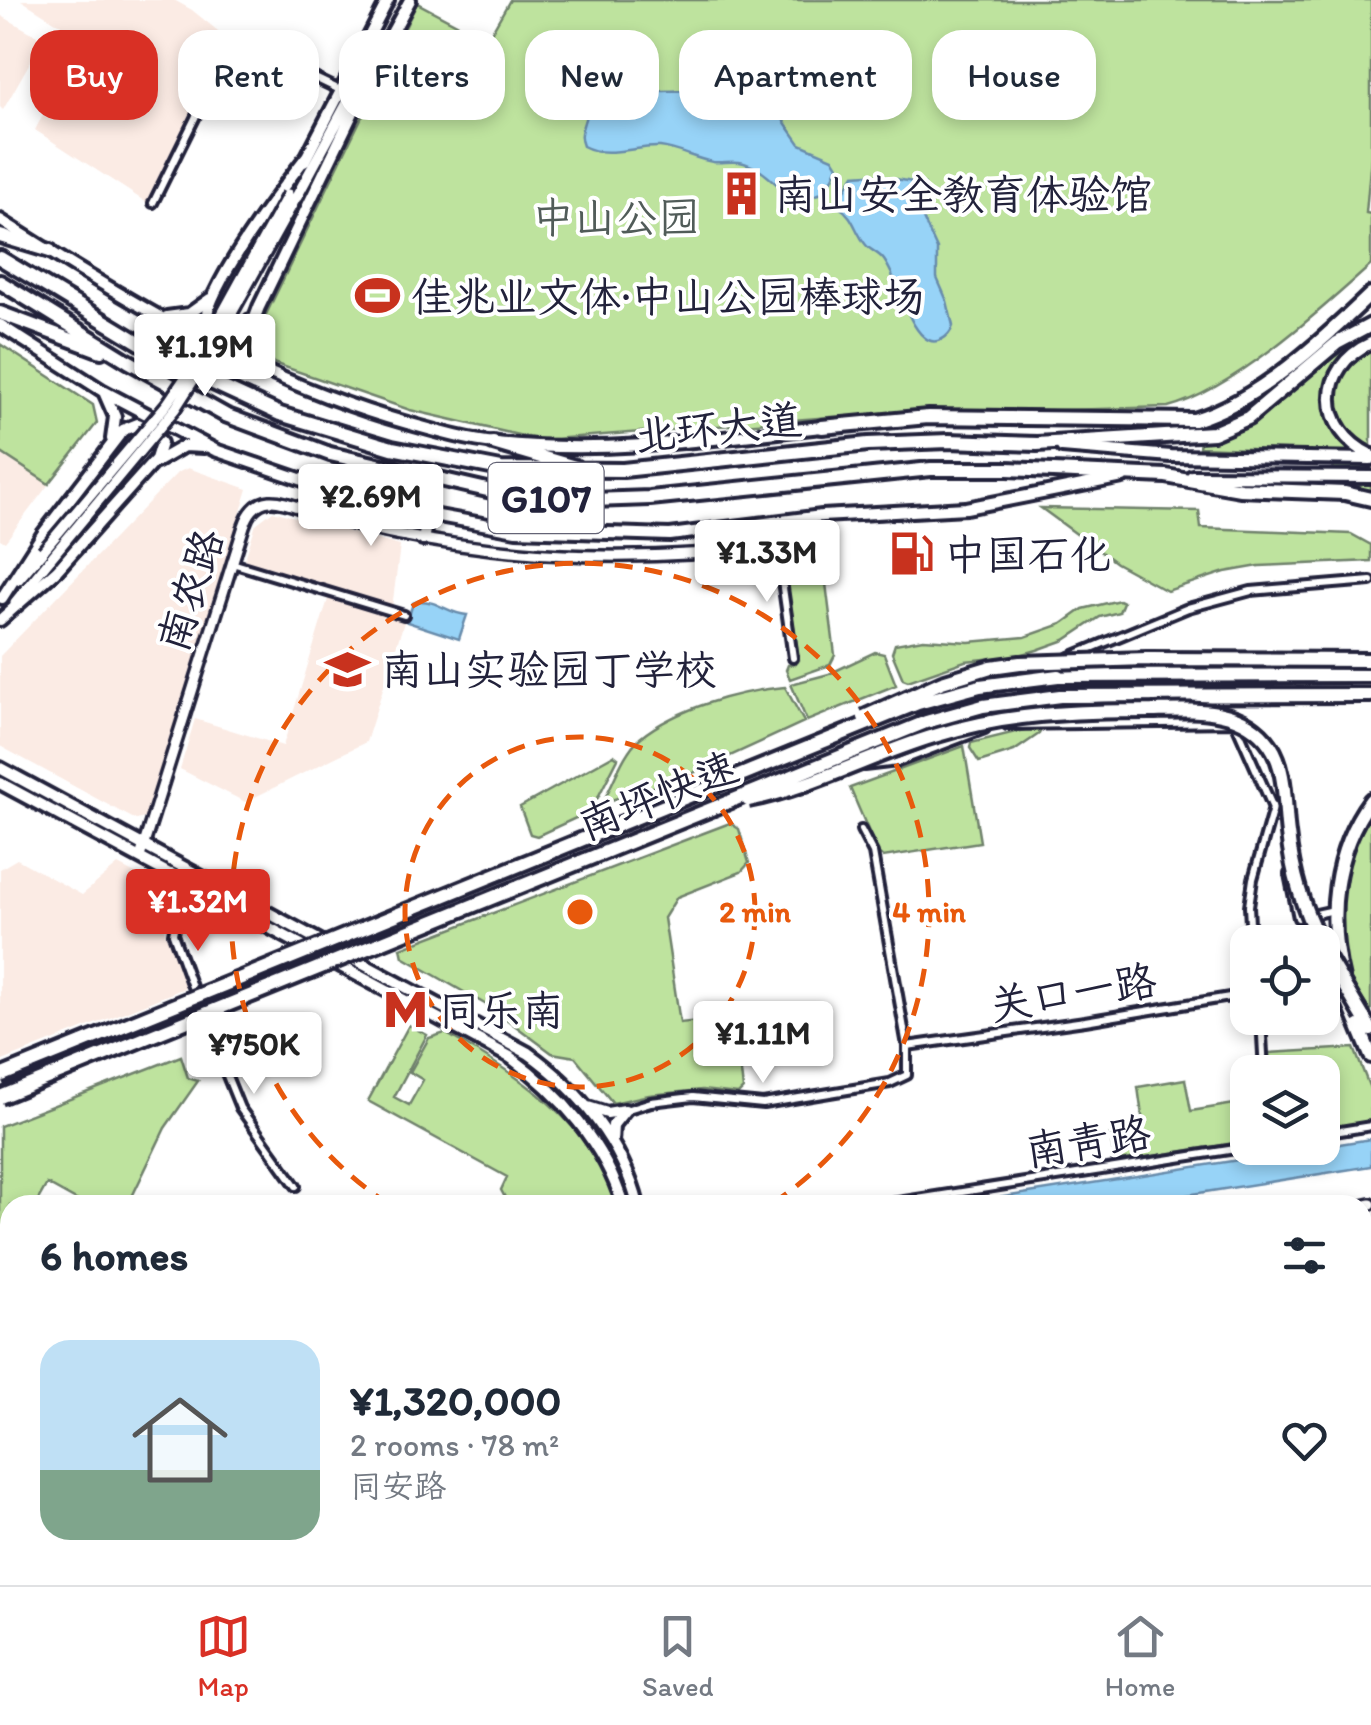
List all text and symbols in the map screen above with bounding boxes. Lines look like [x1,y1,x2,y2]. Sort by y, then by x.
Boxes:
chip: Buy [30,30,158,120]
chip: Rent [178,30,319,120]
chip: Filters [339,30,505,120]
chip: New [525,30,659,120]
chip: Apartment [679,30,912,120]
chip: House [932,30,1096,120]
place label: 南山安全教育体验馆 [774,169,1152,220]
building icon: 南山安全教育体验馆 [717,170,765,218]
park label: 中山公园 [532,192,700,243]
place label: 佳兆业文体·中山公园棒球场 [411,271,925,322]
sports icon: 佳兆业文体·中山公园棒球场 [354,272,402,320]
pin: ¥1.19M [124,314,286,399]
text: ¥1.19M [156,327,254,365]
street label: 北环大道 [632,393,804,462]
road number: G107 [488,463,604,533]
pin: ¥2.69M [290,464,452,549]
text: ¥2.69M [320,477,422,515]
pin: ¥1.33M [686,520,848,605]
street label: 南农路 [147,522,234,658]
place label: 中国石化 [944,529,1112,580]
fuel station icon: 中国石化 [887,530,935,578]
text: ¥1.33M [717,533,817,571]
place label: 南山实验园丁学校 [381,644,717,695]
school or university icon: 南山实验园丁学校 [324,645,372,693]
street label: 南坪快速 [571,740,746,851]
pin: ¥1.32M [117,869,279,954]
text: ¥1.32M [148,882,248,920]
text: 2 min [719,893,792,930]
text: 4 min [892,893,967,930]
centre of rings [562,894,598,930]
map controls [1230,925,1340,1165]
button: locate [1230,925,1340,1035]
street label: 关口一路 [986,954,1160,1031]
place label: 同乐南 [438,985,564,1036]
metro station icon: 同乐南 [381,986,429,1034]
pin: ¥1.11M [682,1001,844,1086]
pin: ¥750K [184,1012,324,1097]
text: ¥1.11M [715,1014,811,1052]
text: ¥750K [209,1025,299,1063]
button: layers [1230,1055,1340,1165]
street label: 南青路 [1022,1106,1154,1177]
icon: filters [1277,1228,1332,1283]
text: 6 homes [40,1230,188,1281]
text: ¥1,320,000 [350,1375,561,1426]
icon: home [120,1380,240,1500]
icon: heart [1277,1413,1332,1468]
text: 2 rooms · 78 m² [350,1426,559,1464]
text: 同安路 [350,1467,446,1505]
tab: Map [196,1609,251,1703]
tab: Saved [642,1609,713,1703]
tab: Home [1105,1609,1175,1703]

